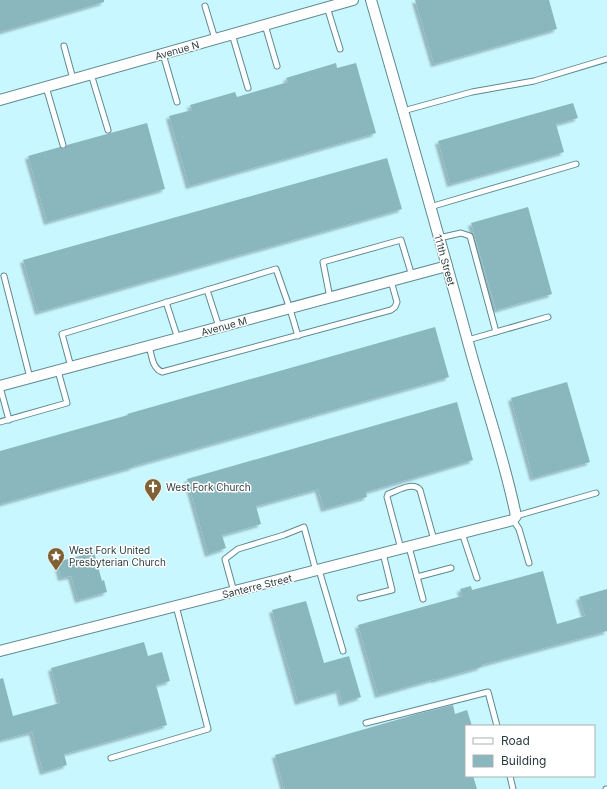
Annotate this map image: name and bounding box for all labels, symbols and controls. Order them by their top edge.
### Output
street label: Avenue N [153,38,201,62]
street label: 111th Street [432,233,458,288]
street label: Avenue M [200,314,248,338]
church icon: West Fork Church [143,477,163,502]
place label: West Fork Church [166,481,251,493]
place label: West Fork United Presbyterian Church [69,544,166,568]
place icon: West Fork United Presbyterian Church [46,546,66,571]
street label: Santerre Street [221,571,294,600]
legend [465,725,595,777]
text: Road [501,733,530,748]
text: Building [501,753,546,768]

